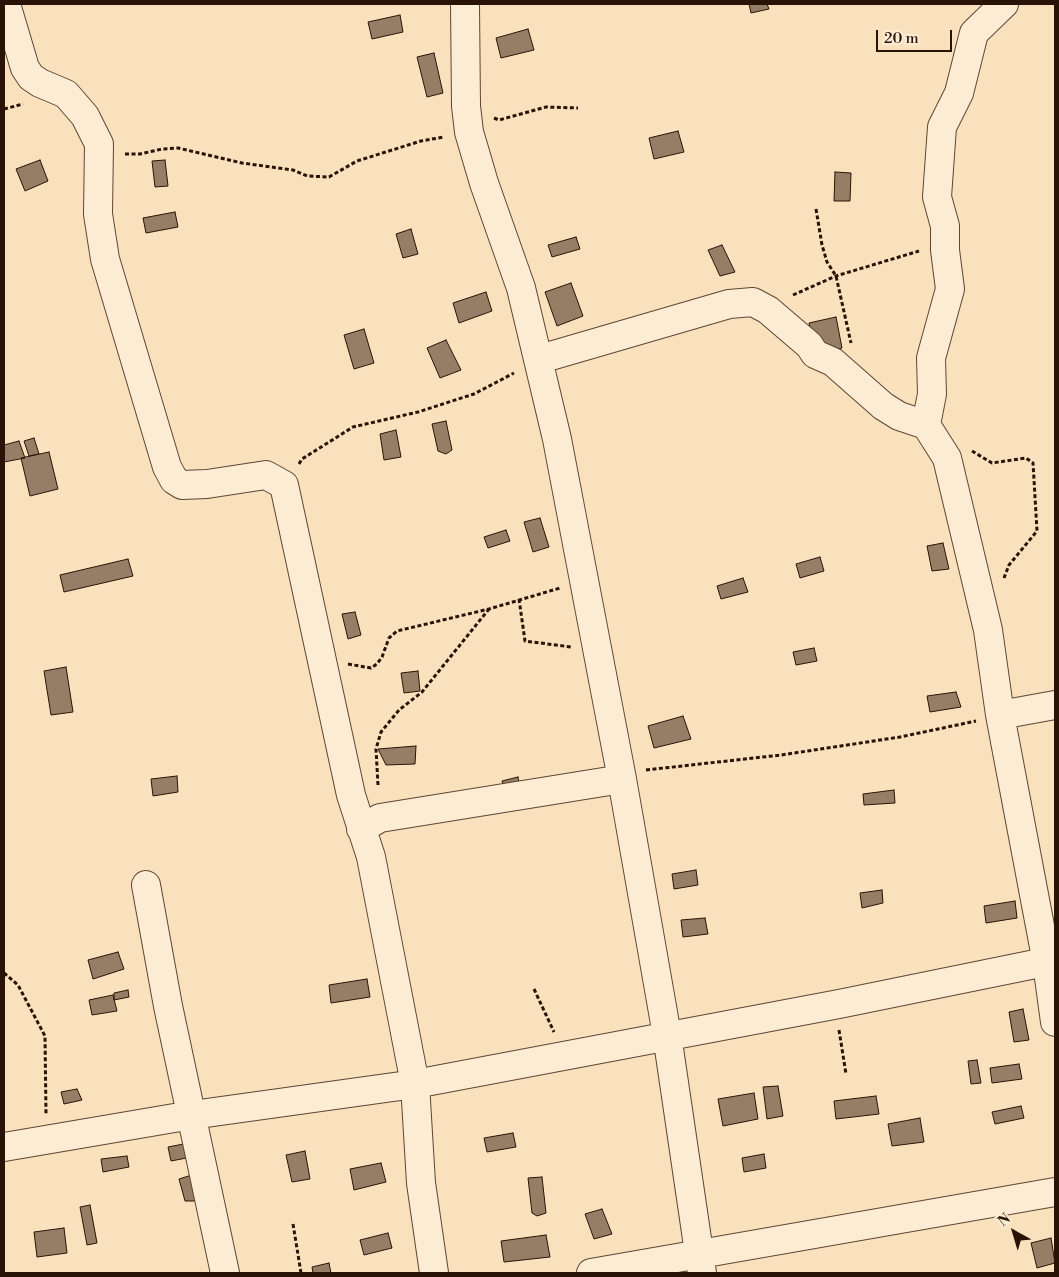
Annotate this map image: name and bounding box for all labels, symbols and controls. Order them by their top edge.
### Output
scale bar [879,20,955,52]
text: 20 m [884,29,919,48]
north arrow [989,1207,1039,1257]
text: N [995,1210,1015,1231]

